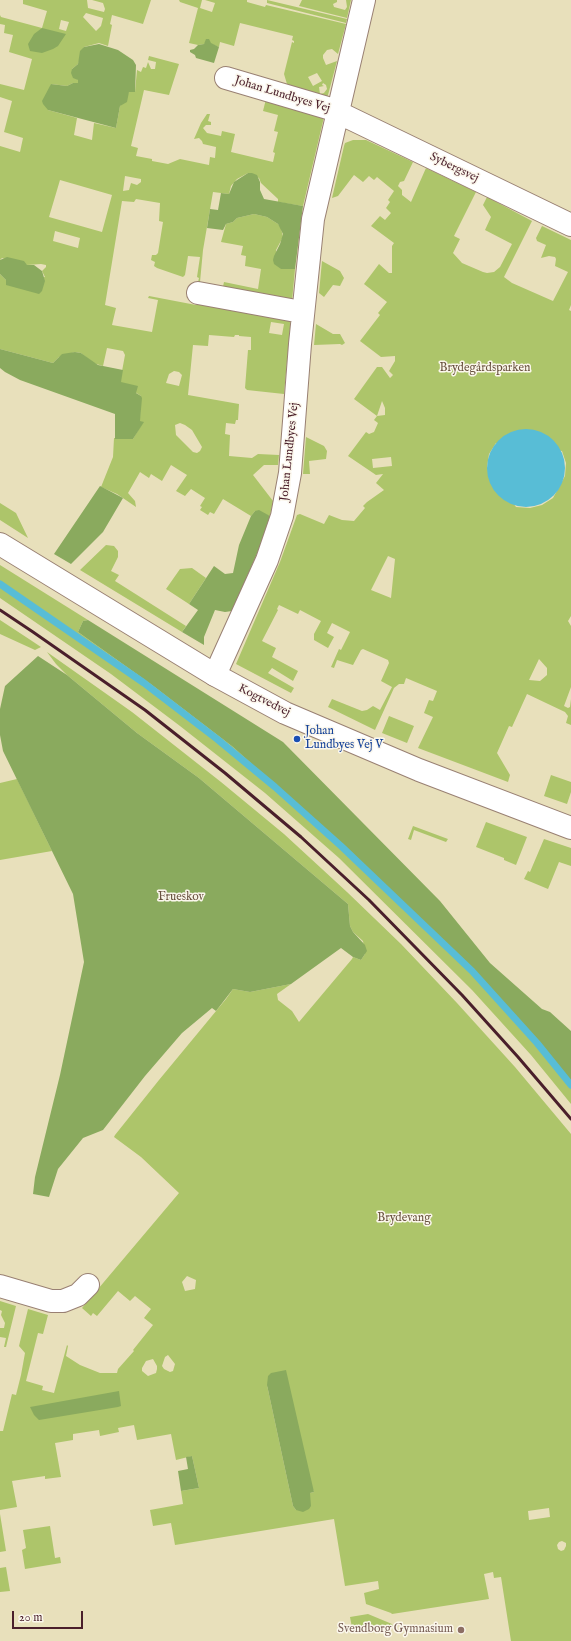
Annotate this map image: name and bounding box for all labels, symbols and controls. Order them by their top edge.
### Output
street label: Johan Lundbyes Vej [233,74,331,116]
street label: Sybergsvej [427,150,481,186]
park label: Brydegårdsparken [440,362,530,376]
street label: Johan Lundbyes Vej [278,402,302,502]
street label: Kogtvedvej [236,682,292,720]
place label: Johan Lundbyes Vej V [305,725,383,753]
marker: Johan Lundbyes Vej V [292,734,302,744]
park label: Frueskov [158,891,204,905]
park label: Brydevang [377,1212,431,1226]
scale bar [14,1603,85,1629]
text: 20 m [19,1610,42,1625]
place label: Svendborg Gymnasium [338,1623,453,1637]
marker: Svendborg Gymnasium [456,1625,466,1635]

